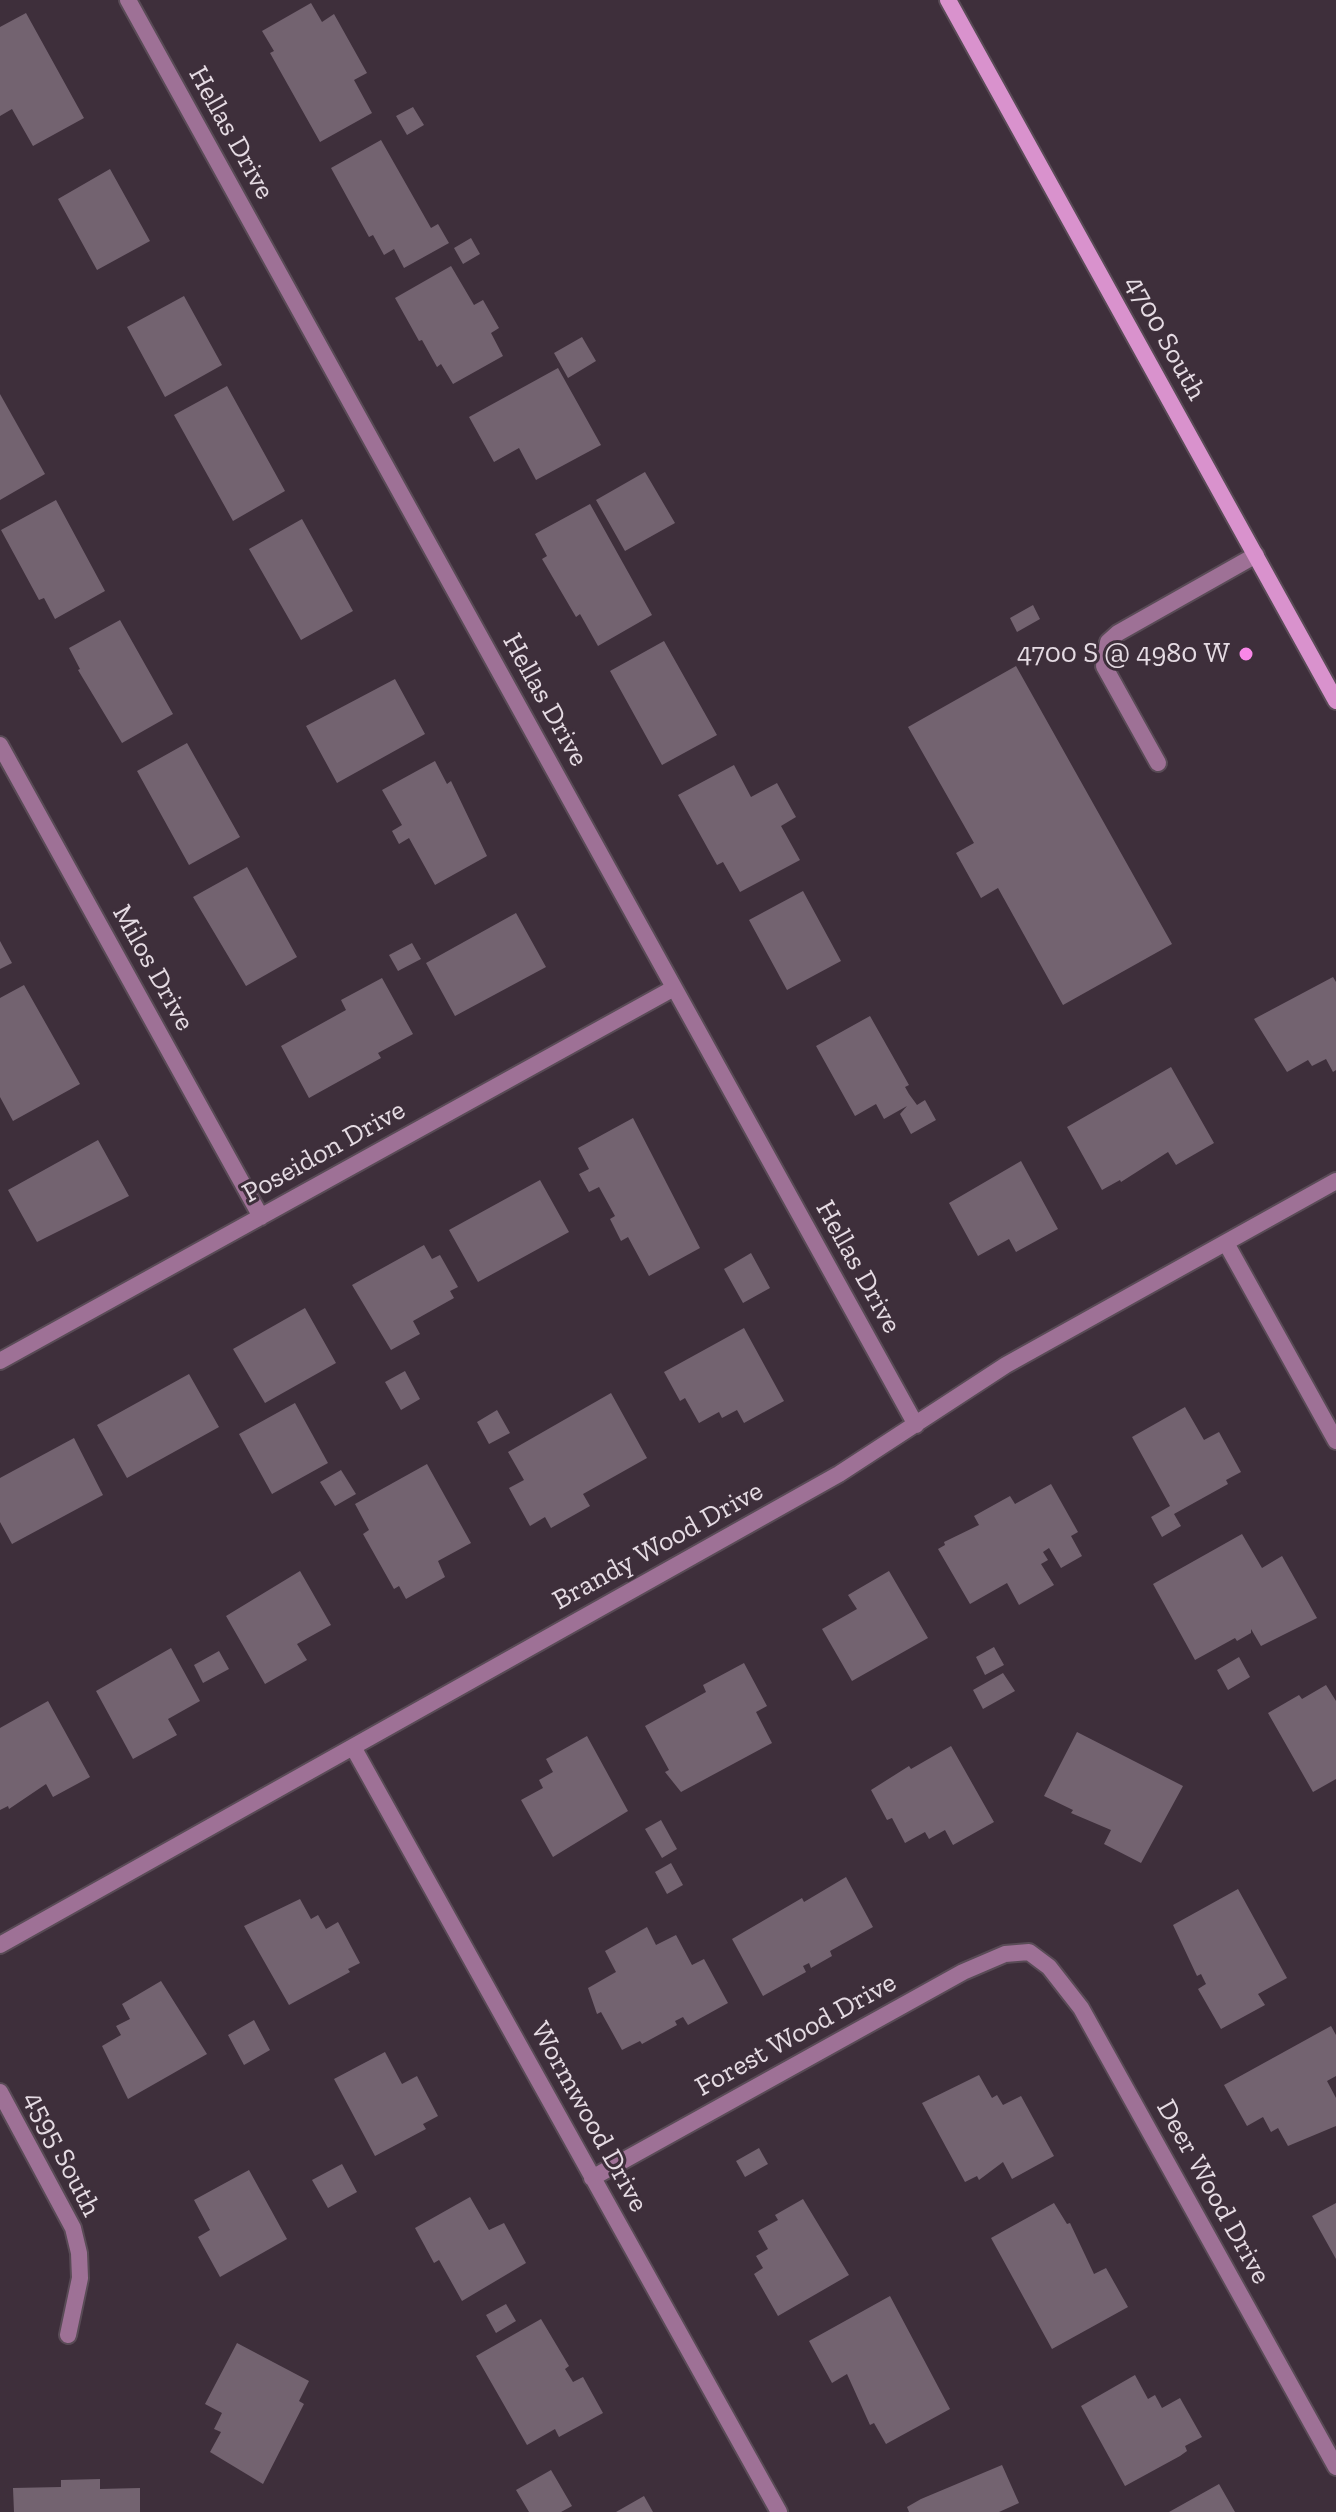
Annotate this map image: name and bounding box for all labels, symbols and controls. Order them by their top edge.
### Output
street label: Hellas Drive [181,61,281,205]
street label: 4700 South [1117,270,1213,406]
street label: Hellas Drive [495,628,595,772]
place label: 4700 S @ 4980 W [1017,637,1230,671]
marker: 4700 S @ 4980 W [1237,645,1255,663]
street label: Milos Drive [105,899,201,1037]
street label: Poseidon Drive [237,1093,411,1211]
street label: Hellas Drive [808,1195,908,1339]
street label: Brandy Wood Drive [547,1474,769,1618]
street label: Forest Wood Drive [690,1966,902,2104]
street label: Wormwood Drive [523,2016,655,2218]
street label: 4595 South [16,2086,108,2222]
street label: Deer Wood Drive [1149,2094,1277,2290]

